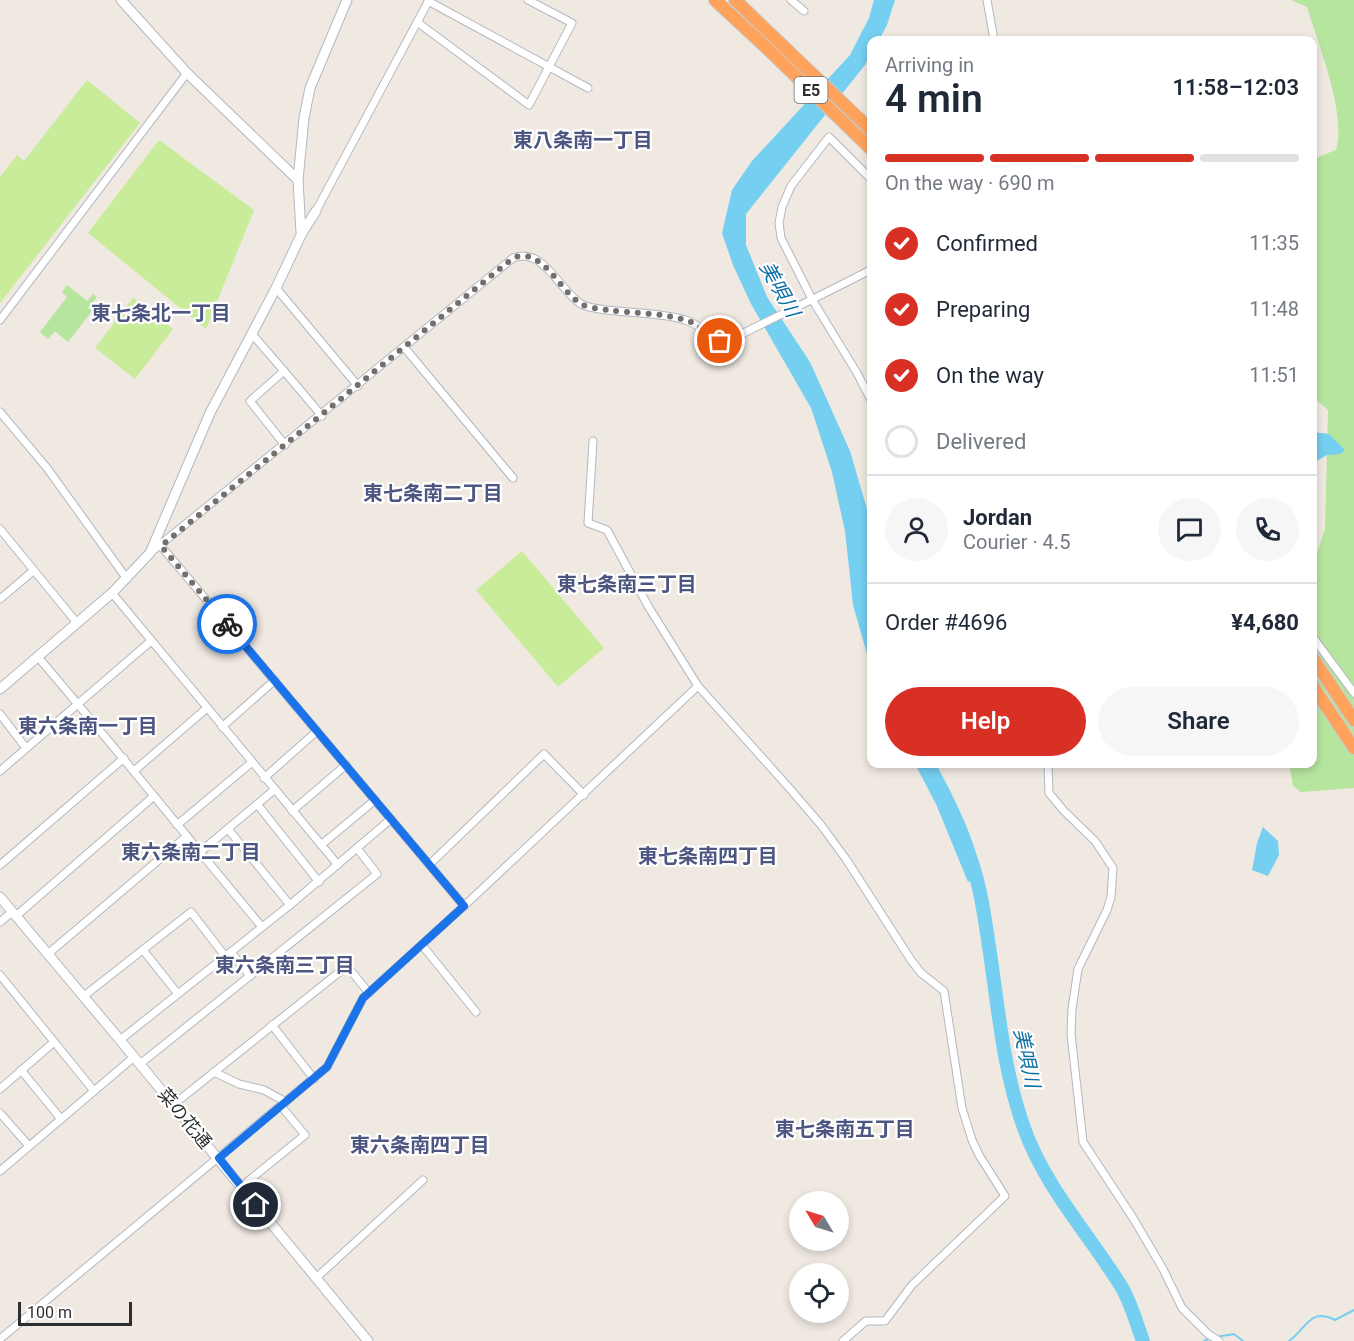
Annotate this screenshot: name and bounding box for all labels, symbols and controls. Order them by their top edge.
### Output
text: Arriving in [885,53,974,77]
text: 11:58–12:03 [1172,75,1299,100]
text: 4 min [885,76,983,122]
road number: E5 [794,77,828,103]
district label: 東八条南一丁目 [513,128,653,152]
text: On the way · 690 m [885,171,1054,195]
icon: check [885,227,918,260]
text: Confirmed [936,231,1038,256]
text: 11:35 [1249,231,1299,255]
water label: 美唄川 [755,257,806,323]
icon: check [885,293,918,326]
text: Preparing [936,297,1030,322]
text: 11:48 [1249,297,1299,321]
district label: 東七条北一丁目 [91,301,231,325]
pin [694,315,745,366]
icon: bag [703,324,736,357]
icon: check [885,359,918,392]
text: On the way [936,363,1044,388]
text: 11:51 [1249,363,1299,387]
text: Delivered [936,429,1026,454]
district label: 東七条南二丁目 [363,481,503,505]
button: person [885,498,948,561]
button: chat [1158,498,1221,561]
button: phone [1236,498,1299,561]
text: Jordan [963,505,1032,530]
text: Courier · 4.5 [963,530,1070,554]
district label: 東七条南三丁目 [557,572,697,596]
courier [197,594,257,654]
icon: bike [211,608,244,641]
text: Order #4696 [885,610,1007,635]
text: ¥4,680 [1231,610,1299,635]
button: Help [885,687,1086,756]
button: Share [1098,687,1299,756]
district label: 東六条南一丁目 [18,714,158,738]
district label: 東六条南二丁目 [121,840,261,864]
district label: 東七条南四丁目 [638,844,778,868]
district label: 東六条南三丁目 [215,953,355,977]
water label: 美唄川 [1009,1026,1045,1092]
street label: 菜の花通 [154,1084,216,1152]
district label: 東七条南五丁目 [775,1117,915,1141]
district label: 東六条南四丁目 [350,1133,490,1157]
pin [230,1179,281,1230]
icon: home [239,1188,272,1221]
north arrow [789,1191,849,1251]
map controls [789,1191,849,1323]
button: locate [789,1263,849,1323]
scale bar [18,1299,132,1326]
text: 100 m [27,1303,72,1322]

